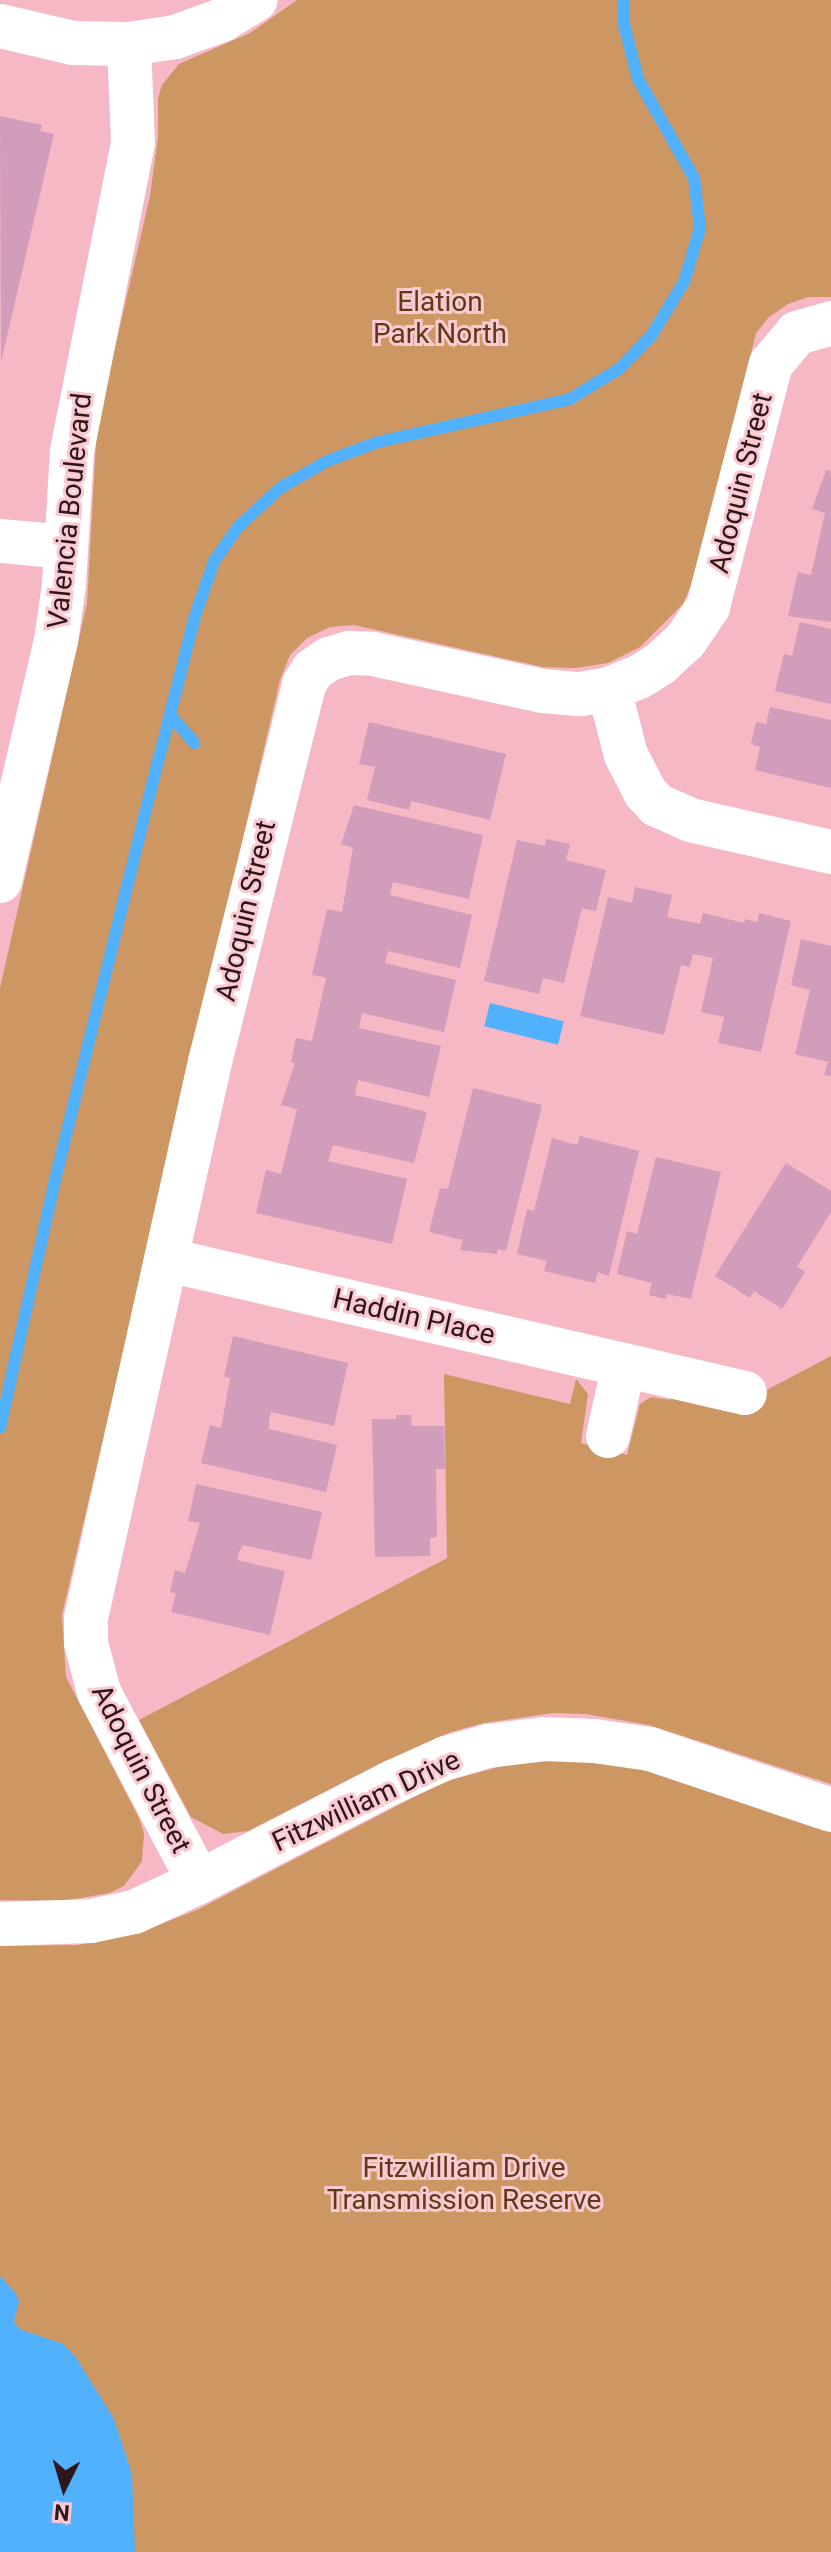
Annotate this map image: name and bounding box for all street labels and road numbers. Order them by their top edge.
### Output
street label: Adoquin Street [702,389,780,577]
street label: Valencia Boulevard [41,391,99,631]
street label: Adoquin Street [209,817,283,1005]
street label: Haddin Place [330,1282,498,1352]
street label: Adoquin Street [84,1679,198,1859]
street label: Fitzwilliam Drive [267,1743,465,1859]

